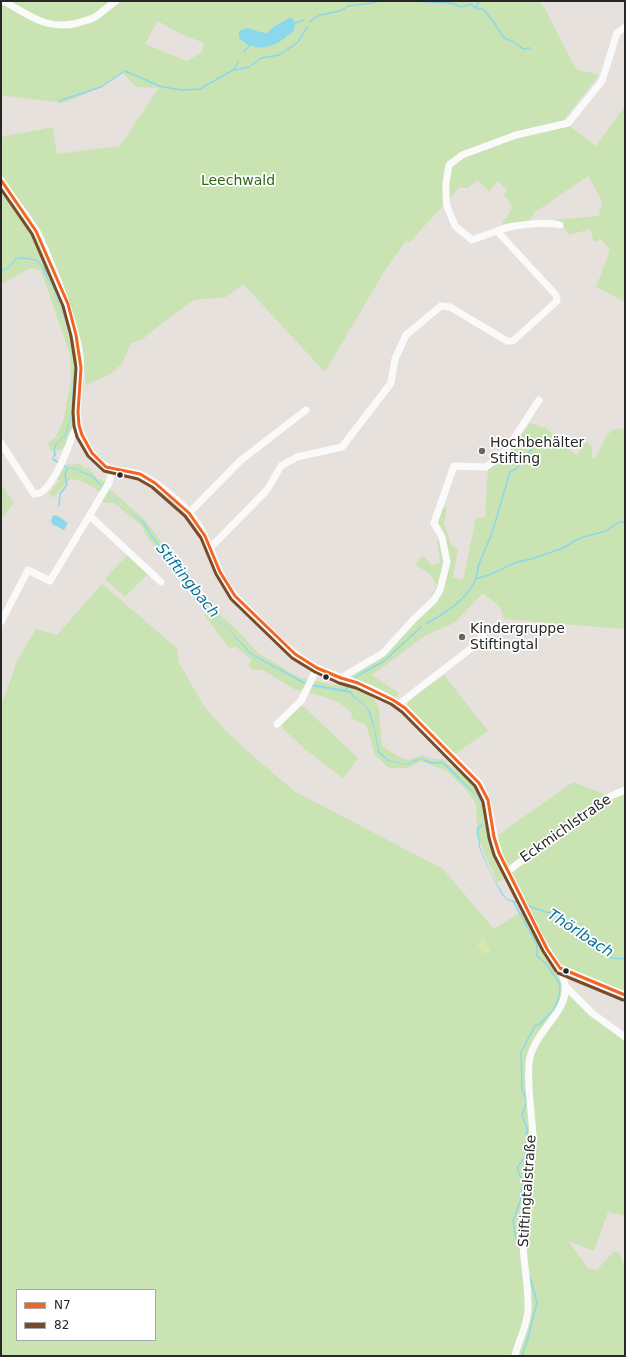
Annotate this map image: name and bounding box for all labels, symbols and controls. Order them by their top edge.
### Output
park label: Leechwald [201,173,275,189]
place label: Hochbehälter Stifting [490,435,584,468]
marker: Hochbehälter Stifting [477,446,487,456]
unlabelled marker [115,470,125,480]
water label: Stiftingbach [152,540,222,622]
place label: Kindergruppe Stiftingtal [470,621,565,654]
marker: Kindergruppe Stiftingtal [457,632,467,642]
unlabelled marker [321,672,331,682]
street label: Eckmichlstraße [517,791,615,867]
water label: Thörlbach [544,906,616,962]
unlabelled marker [561,966,571,976]
street label: Stiftingtalstraße [516,1134,540,1248]
legend [16,1289,156,1341]
text: N7 [54,1298,71,1312]
text: 82 [54,1318,69,1332]

